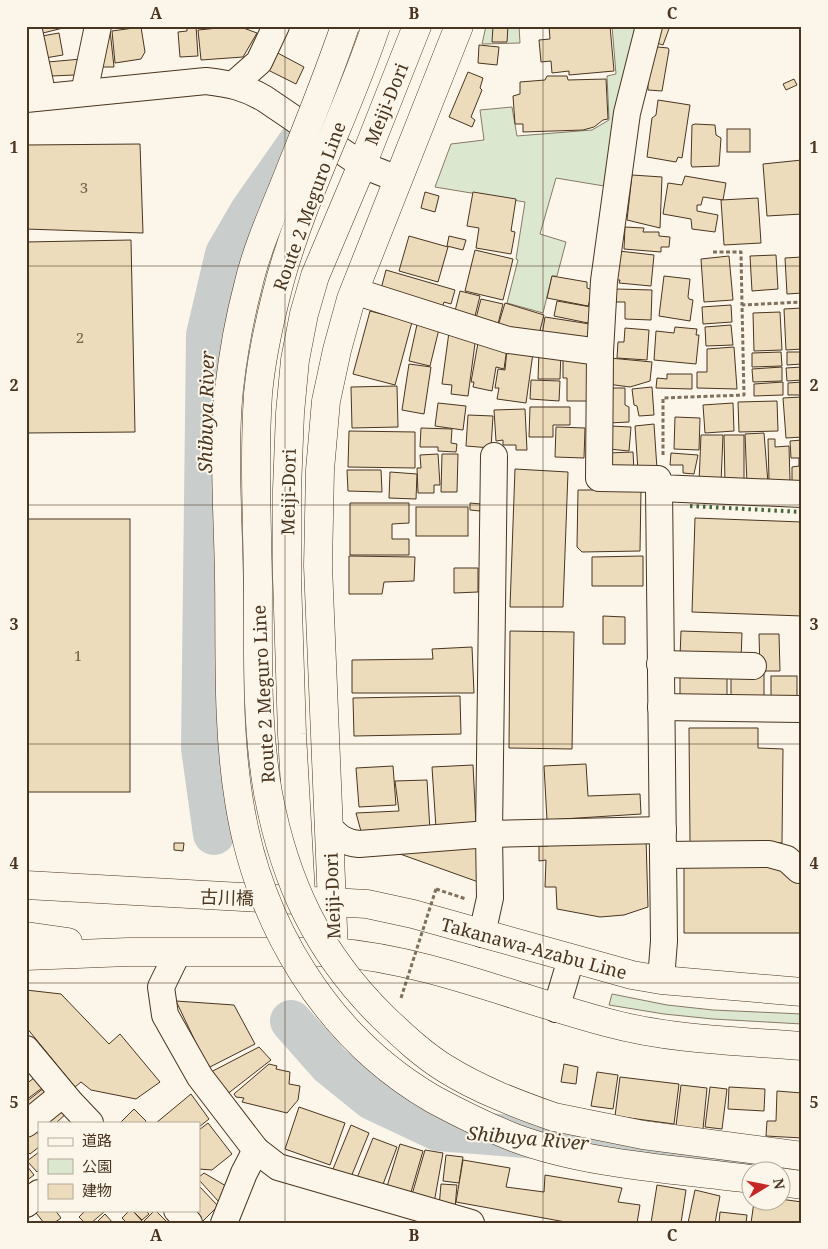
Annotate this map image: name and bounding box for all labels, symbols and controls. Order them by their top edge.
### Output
text: A [150,2,163,24]
text: B [409,2,420,24]
text: C [667,2,678,24]
street label: Meiji-Dori [359,59,413,149]
street label: Route 2 Meguro Line [267,118,351,294]
text: 1 [9,136,19,158]
text: 1 [809,136,819,158]
house number: 3 [80,177,88,197]
house number: 2 [76,327,84,347]
water label: Shibuya River [192,350,220,473]
text: 2 [9,374,19,396]
text: 2 [809,374,819,396]
street label: Meiji-Dori [275,448,301,536]
street label: Route 2 Meguro Line [246,604,280,784]
text: 3 [9,613,19,635]
text: 3 [809,613,819,635]
house number: 1 [74,645,82,665]
text: 4 [9,852,19,874]
street label: Meiji-Dori [318,852,346,940]
text: 4 [809,852,819,874]
street label: 古川橋 [200,884,254,910]
street label: Takanawa-Azabu Line [438,912,630,984]
text: 5 [9,1091,19,1113]
text: 5 [809,1091,819,1113]
water label: Shibuya River [466,1120,590,1156]
legend [38,1122,200,1212]
text: 道路 [82,1130,112,1150]
text: 公園 [82,1156,112,1176]
north arrow [740,1162,790,1212]
text: N [769,1177,790,1191]
text: 建物 [82,1180,112,1200]
text: A [150,1224,163,1246]
text: B [409,1224,420,1246]
text: C [667,1224,678,1246]

